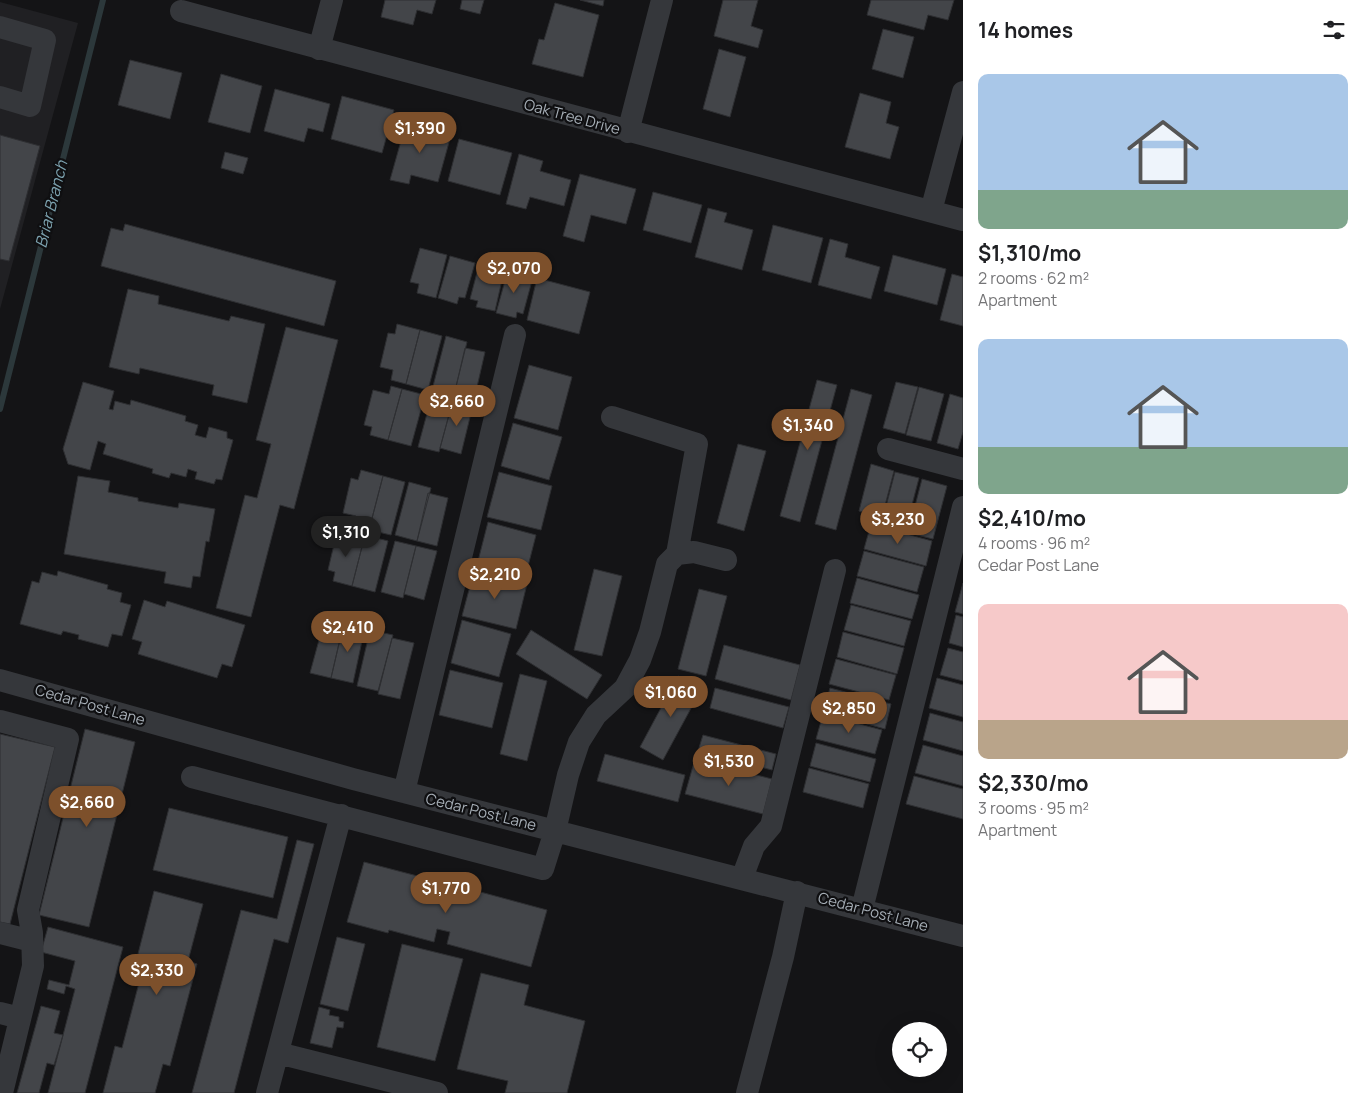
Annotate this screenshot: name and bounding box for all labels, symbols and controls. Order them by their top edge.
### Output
text: 14 homes [978,16,1073,44]
icon: filters [1320,16,1348,44]
street label: Oak Tree Drive [522,94,623,139]
icon: home [1118,107,1208,197]
pin: $1,390 [379,112,461,154]
text: $1,390 [394,117,446,139]
water label: Briar Branch [30,158,73,250]
text: $1,310/mo [978,239,1081,267]
pin: $2,070 [473,252,555,294]
text: $2,070 [487,257,541,279]
text: 2 rooms · 62 m² [978,267,1089,289]
text: Apartment [978,289,1057,311]
icon: home [1118,372,1208,462]
pin: $2,660 [416,384,498,427]
text: $2,660 [430,390,484,412]
pin: $1,340 [767,408,849,451]
text: $1,340 [783,414,833,436]
pin: $3,230 [857,502,939,545]
text: $2,410/mo [978,504,1086,532]
text: $3,230 [871,508,925,530]
pin: $1,310 [305,516,387,558]
text: $1,310 [322,521,370,543]
text: 4 rooms · 96 m² [978,532,1090,554]
text: Cedar Post Lane [978,554,1099,576]
pin: $2,210 [454,558,536,600]
text: $2,210 [469,563,521,585]
pin: $2,410 [307,610,389,653]
text: $2,410 [322,616,374,638]
icon: home [1118,637,1208,727]
pin: $1,060 [630,676,712,718]
street label: Cedar Post Lane [33,679,148,730]
text: $1,060 [645,681,697,703]
pin: $2,850 [808,692,890,734]
text: $2,850 [822,697,876,719]
pin: $1,530 [688,744,770,787]
text: $1,530 [704,750,754,772]
text: $2,330/mo [978,769,1088,797]
pin: $2,660 [46,786,128,828]
street label: Cedar Post Lane [424,788,539,835]
text: $2,660 [60,791,114,813]
text: 3 rooms · 95 m² [978,797,1089,819]
text: Apartment [978,819,1057,841]
pin: $1,770 [405,872,487,914]
text: $1,770 [422,877,470,899]
street label: Cedar Post Lane [816,887,931,936]
pin: $2,330 [116,954,198,996]
text: $2,330 [130,959,184,981]
map controls [892,1022,947,1077]
button: locate [892,1022,947,1077]

